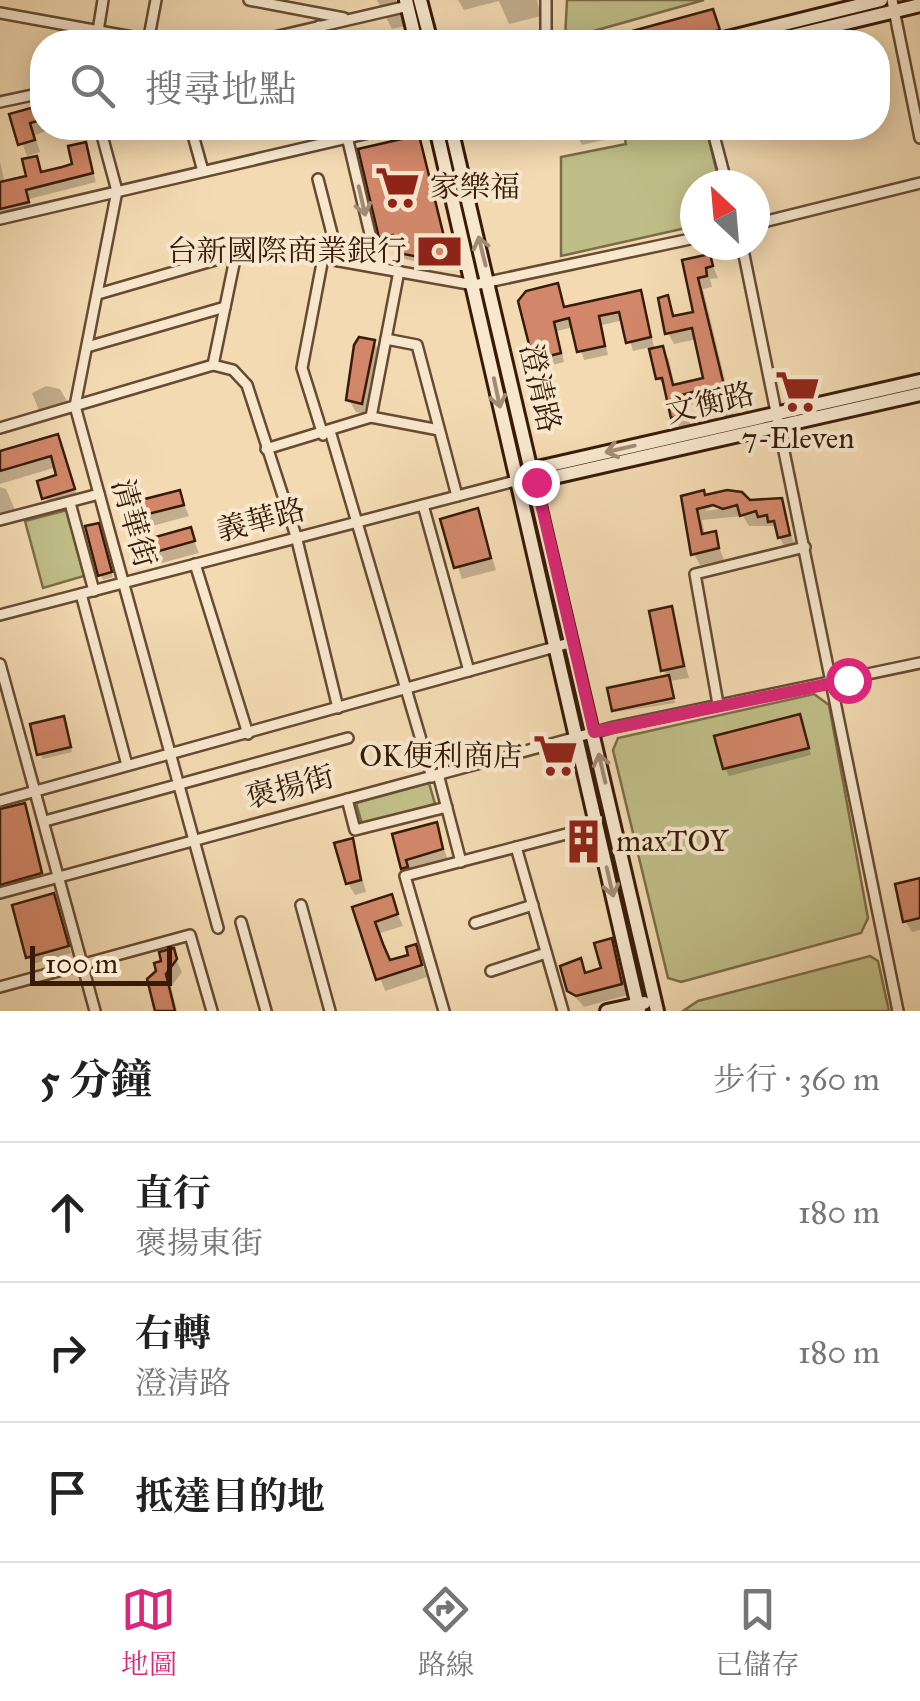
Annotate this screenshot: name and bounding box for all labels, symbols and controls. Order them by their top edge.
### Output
search box [30,30,890,140]
icon: search [65,58,120,113]
text: 搜尋地點 [145,66,297,112]
supermarket icon: 家樂福 [373,163,421,211]
place label: 家樂福 [430,169,520,205]
north arrow [680,170,770,260]
one-way arrow [354,184,373,216]
bank icon: 台新國際商業銀行 [416,227,464,275]
place label: 台新國際商業銀行 [167,233,407,269]
one-way arrow [471,236,490,267]
street label: 澄清路 [512,340,568,436]
supermarket icon: 7-Eleven [774,367,822,415]
street label: 文衡路 [662,375,758,431]
one-way arrow [489,376,507,408]
place label: 7-Eleven [742,420,854,456]
one-way arrow [605,441,637,459]
route end [514,460,560,506]
street label: 清華街 [104,475,164,571]
street label: 義華路 [213,491,309,549]
route start [826,658,872,704]
supermarket icon: OK便利商店 [532,732,580,780]
place label: OK便利商店 [359,738,523,774]
one-way arrow [592,753,610,785]
street label: 褒揚街 [242,758,338,816]
building icon: maxTOY [559,817,607,865]
place label: maxTOY [616,823,730,859]
one-way arrow [602,865,620,897]
scale bar [30,941,172,986]
text: 100 m [45,946,118,981]
text: 5 分鐘 [40,1054,153,1106]
text: 步行 · 360 m [714,1060,880,1099]
text: 直行 [135,1170,211,1216]
icon: ahead [40,1185,95,1240]
text: 180 m [798,1193,880,1232]
text: 褒揚東街 [135,1224,263,1263]
text: 右轉 [135,1310,211,1356]
icon: right [40,1325,95,1380]
text: 180 m [798,1333,880,1372]
text: 澄清路 [135,1364,231,1403]
icon: arrive [40,1465,95,1520]
text: 抵達目的地 [135,1473,325,1519]
tab: 地圖 [121,1582,177,1682]
tab: 路線 [418,1582,474,1682]
tab: 已儲存 [715,1582,799,1682]

